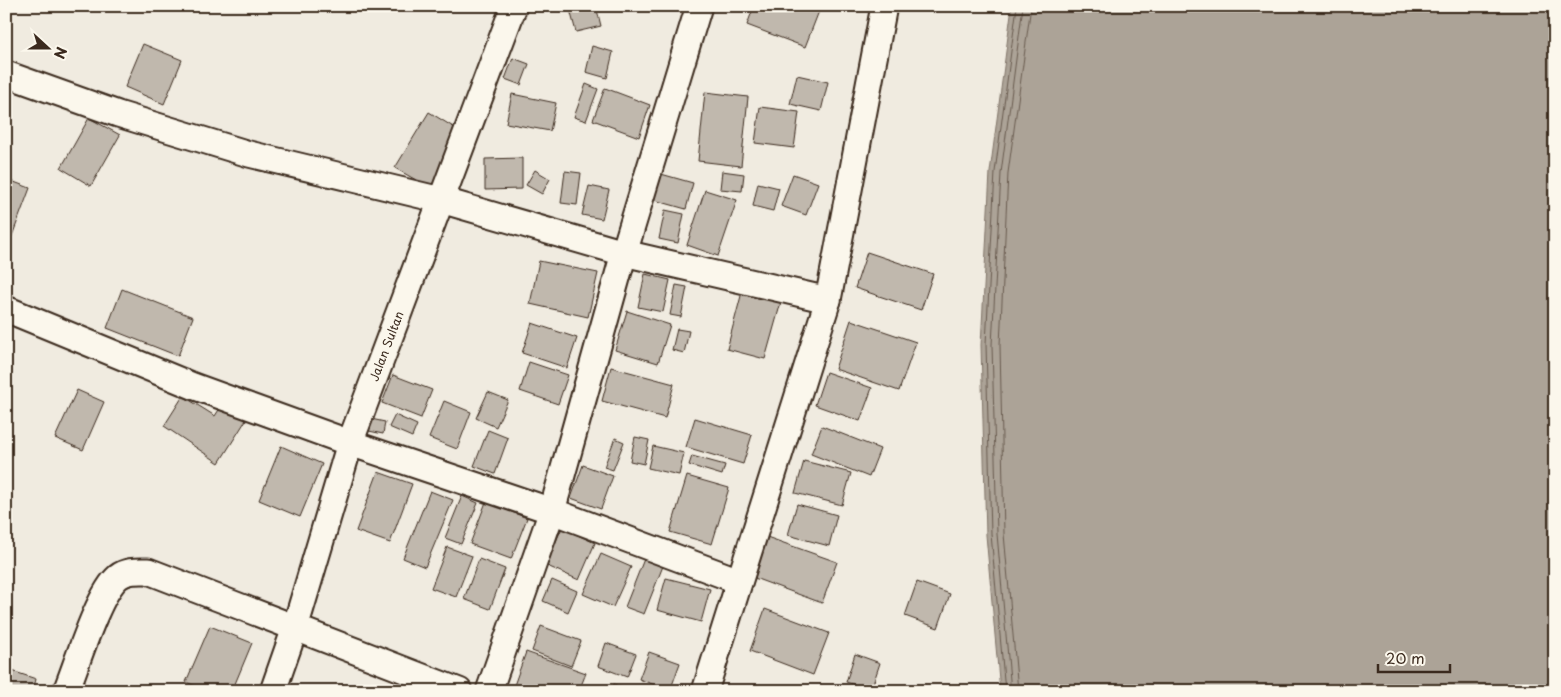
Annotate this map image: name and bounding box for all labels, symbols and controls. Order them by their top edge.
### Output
north arrow [22,22,72,72]
text: N [49,44,72,62]
street label: Jalan Sultan [364,308,408,384]
scale bar [1378,642,1451,674]
text: 20 m [1386,646,1425,669]

